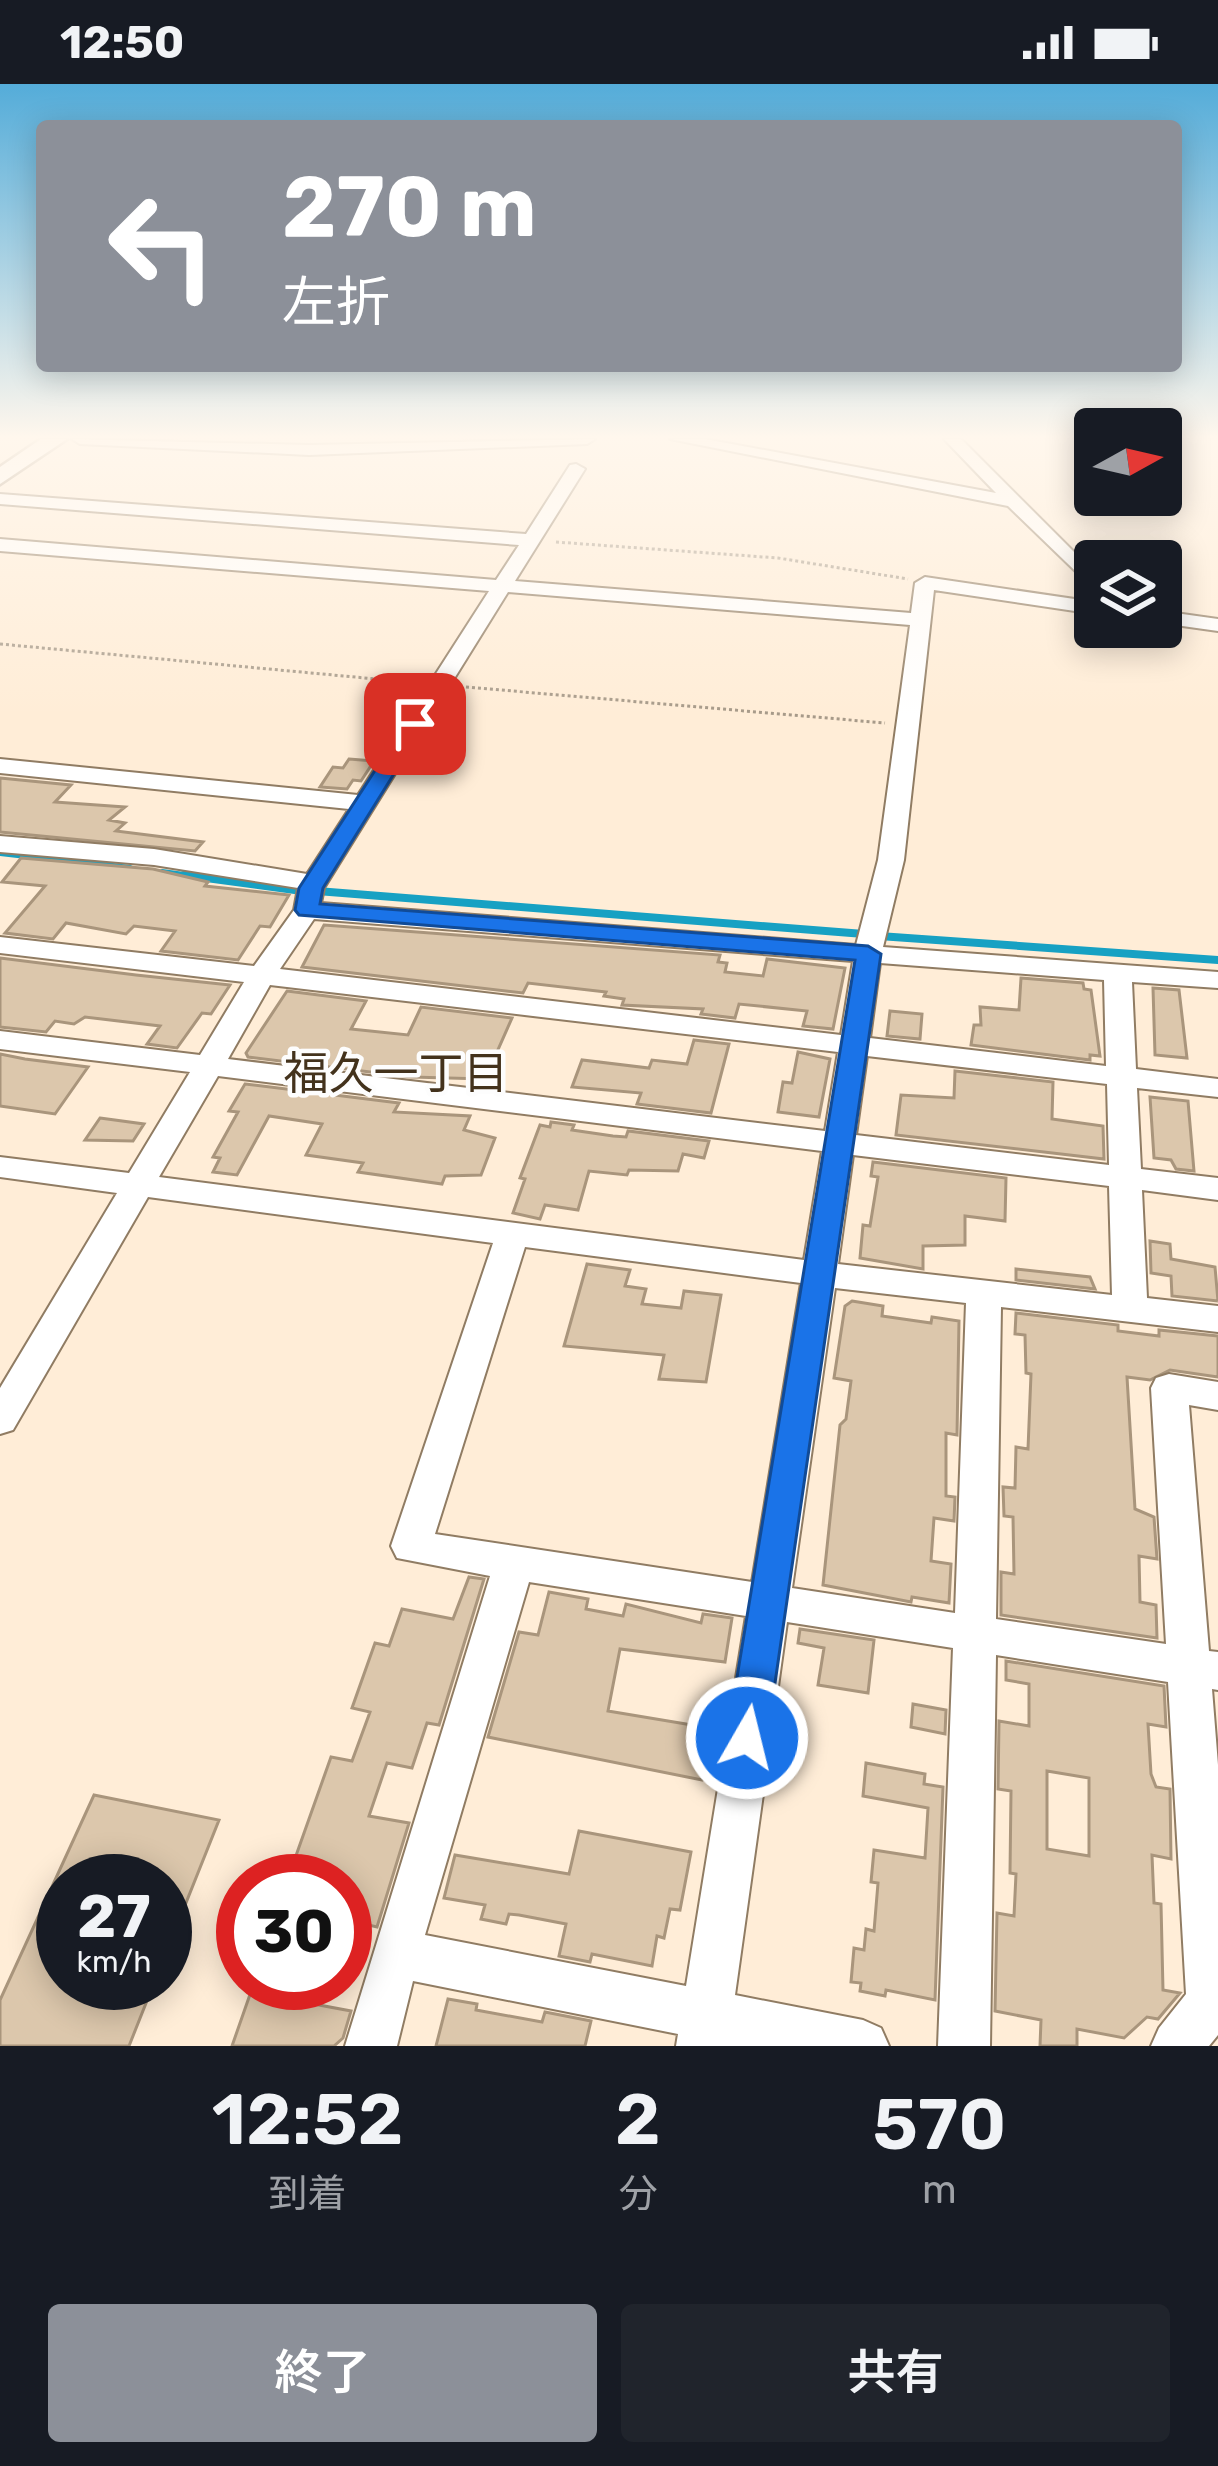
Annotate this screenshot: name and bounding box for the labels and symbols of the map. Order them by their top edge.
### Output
north arrow [1074,408,1182,516]
pin [364,673,466,775]
district label: 福久一丁目 [283,1047,509,1100]
position arrow [684,1675,810,1801]
speed limit sign: 30 [216,1854,372,2010]

